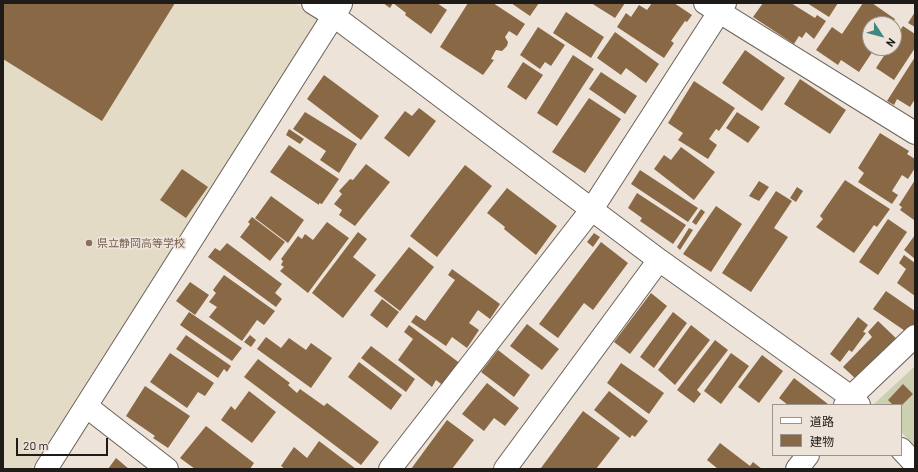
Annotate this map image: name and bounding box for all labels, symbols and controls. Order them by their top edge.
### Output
north arrow [862,16,902,56]
text: N [884,36,899,50]
place label: 県立静岡高等学校 [97,236,185,250]
marker: 県立静岡高等学校 [84,238,94,248]
legend [772,404,902,456]
text: 道路 [810,414,834,428]
scale bar [18,430,110,456]
text: 建物 [810,434,834,448]
text: 20 m [23,438,49,452]

